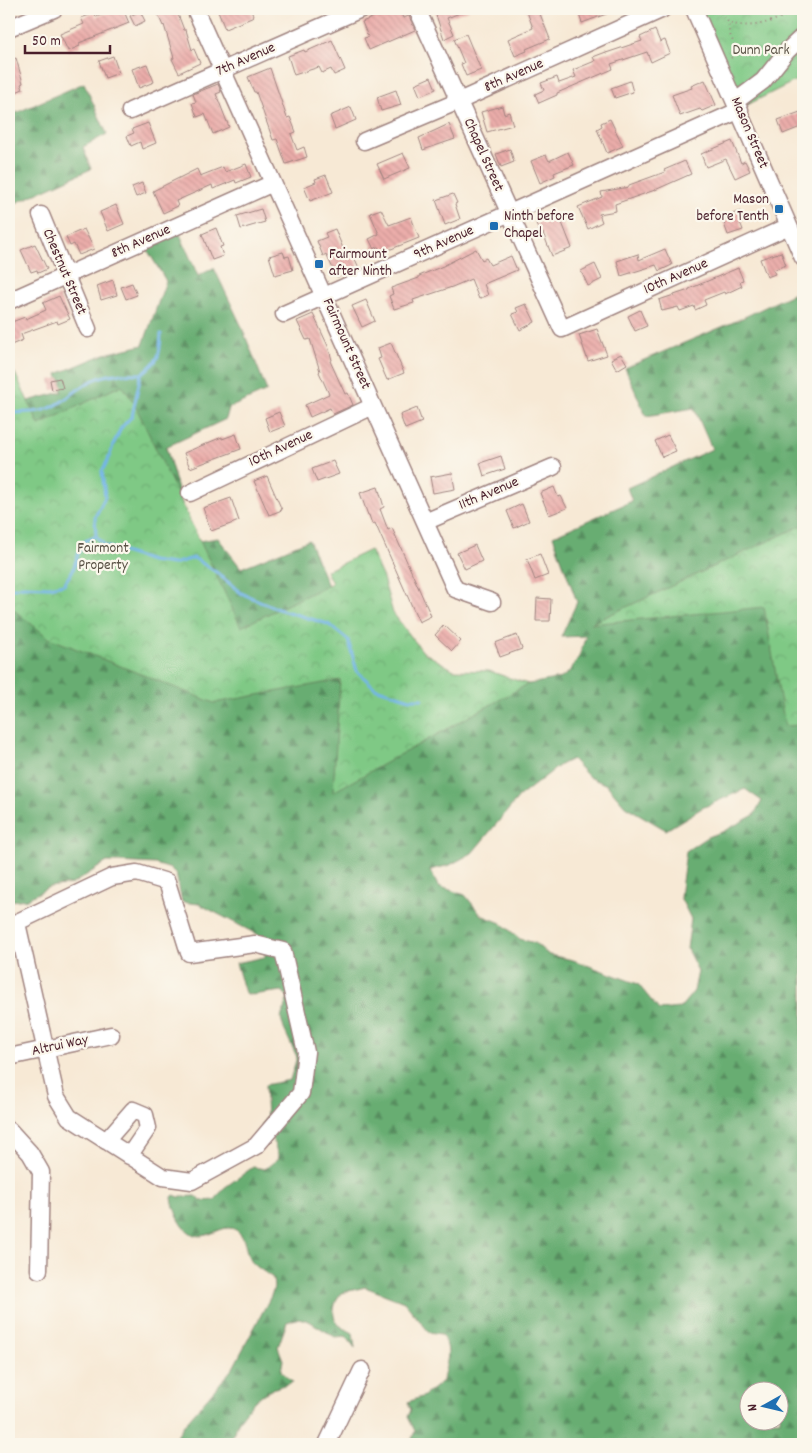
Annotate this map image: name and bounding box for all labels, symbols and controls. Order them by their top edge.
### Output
scale bar [25,22,110,54]
text: 50 m [32,31,61,53]
street label: 7th Avenue [213,37,279,83]
park label: Dunn Park [732,40,790,62]
street label: 8th Avenue [481,53,548,99]
street label: Mason Street [724,94,774,173]
street label: Chapel Street [457,115,509,196]
place label: Mason before Tenth [696,189,769,228]
marker: Mason before Tenth [773,203,785,215]
place label: Ninth before Chapel [504,206,575,245]
street label: 8th Avenue [108,219,175,265]
street label: 9th Avenue [410,220,478,266]
marker: Ninth before Chapel [488,220,500,232]
street label: Chestnut Street [36,226,92,319]
place label: Fairmount after Ninth [329,244,392,283]
street label: 10th Avenue [640,253,712,301]
marker: Fairmount after Ninth [313,258,325,270]
street label: Fairmount Street [316,295,376,394]
street label: 10th Avenue [245,424,317,473]
street label: 11th Avenue [455,471,523,517]
park label: Fairmont Property [77,538,129,577]
street label: Altrui Way [30,1029,91,1063]
north arrow [740,1380,790,1430]
text: N [743,1403,763,1412]

